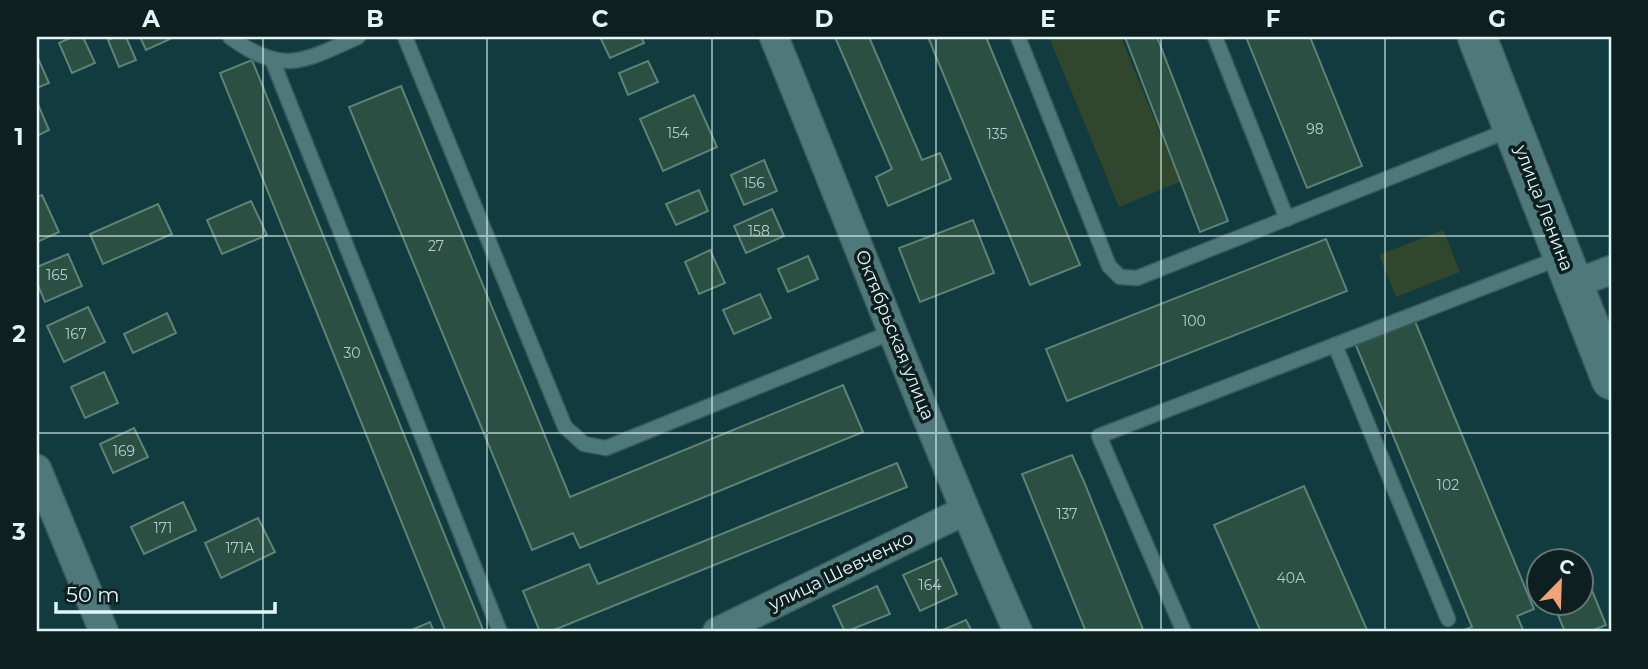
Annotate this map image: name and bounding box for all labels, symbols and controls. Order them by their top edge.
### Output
text: A [141,5,160,33]
text: B [366,5,384,33]
text: C [592,5,609,33]
text: D [815,5,834,33]
text: E [1040,5,1056,33]
text: F [1266,5,1281,33]
text: G [1488,5,1506,33]
house number: 98 [1306,120,1324,138]
text: 1 [14,123,24,151]
house number: 154 [667,124,690,142]
house number: 135 [987,125,1007,143]
street label: улица Ленина [1509,141,1578,274]
house number: 156 [743,174,765,192]
house number: 158 [748,222,770,240]
house number: 27 [428,237,444,255]
street label: Октябрьская улица [851,247,939,423]
house number: 165 [46,266,68,284]
house number: 100 [1182,312,1206,330]
text: 2 [12,320,26,348]
house number: 167 [65,325,87,343]
house number: 30 [343,344,361,362]
house number: 169 [113,442,135,460]
house number: 102 [1437,476,1459,494]
house number: 137 [1056,505,1078,523]
text: 3 [11,518,26,546]
house number: 171 [154,519,172,537]
street label: улица Шевченко [764,526,917,616]
house number: 171А [226,539,255,557]
north arrow [1526,546,1596,616]
text: С [1556,554,1577,580]
house number: 40А [1277,569,1306,587]
scale bar [56,571,275,615]
house number: 164 [919,576,942,594]
text: 50 m [66,582,120,607]

